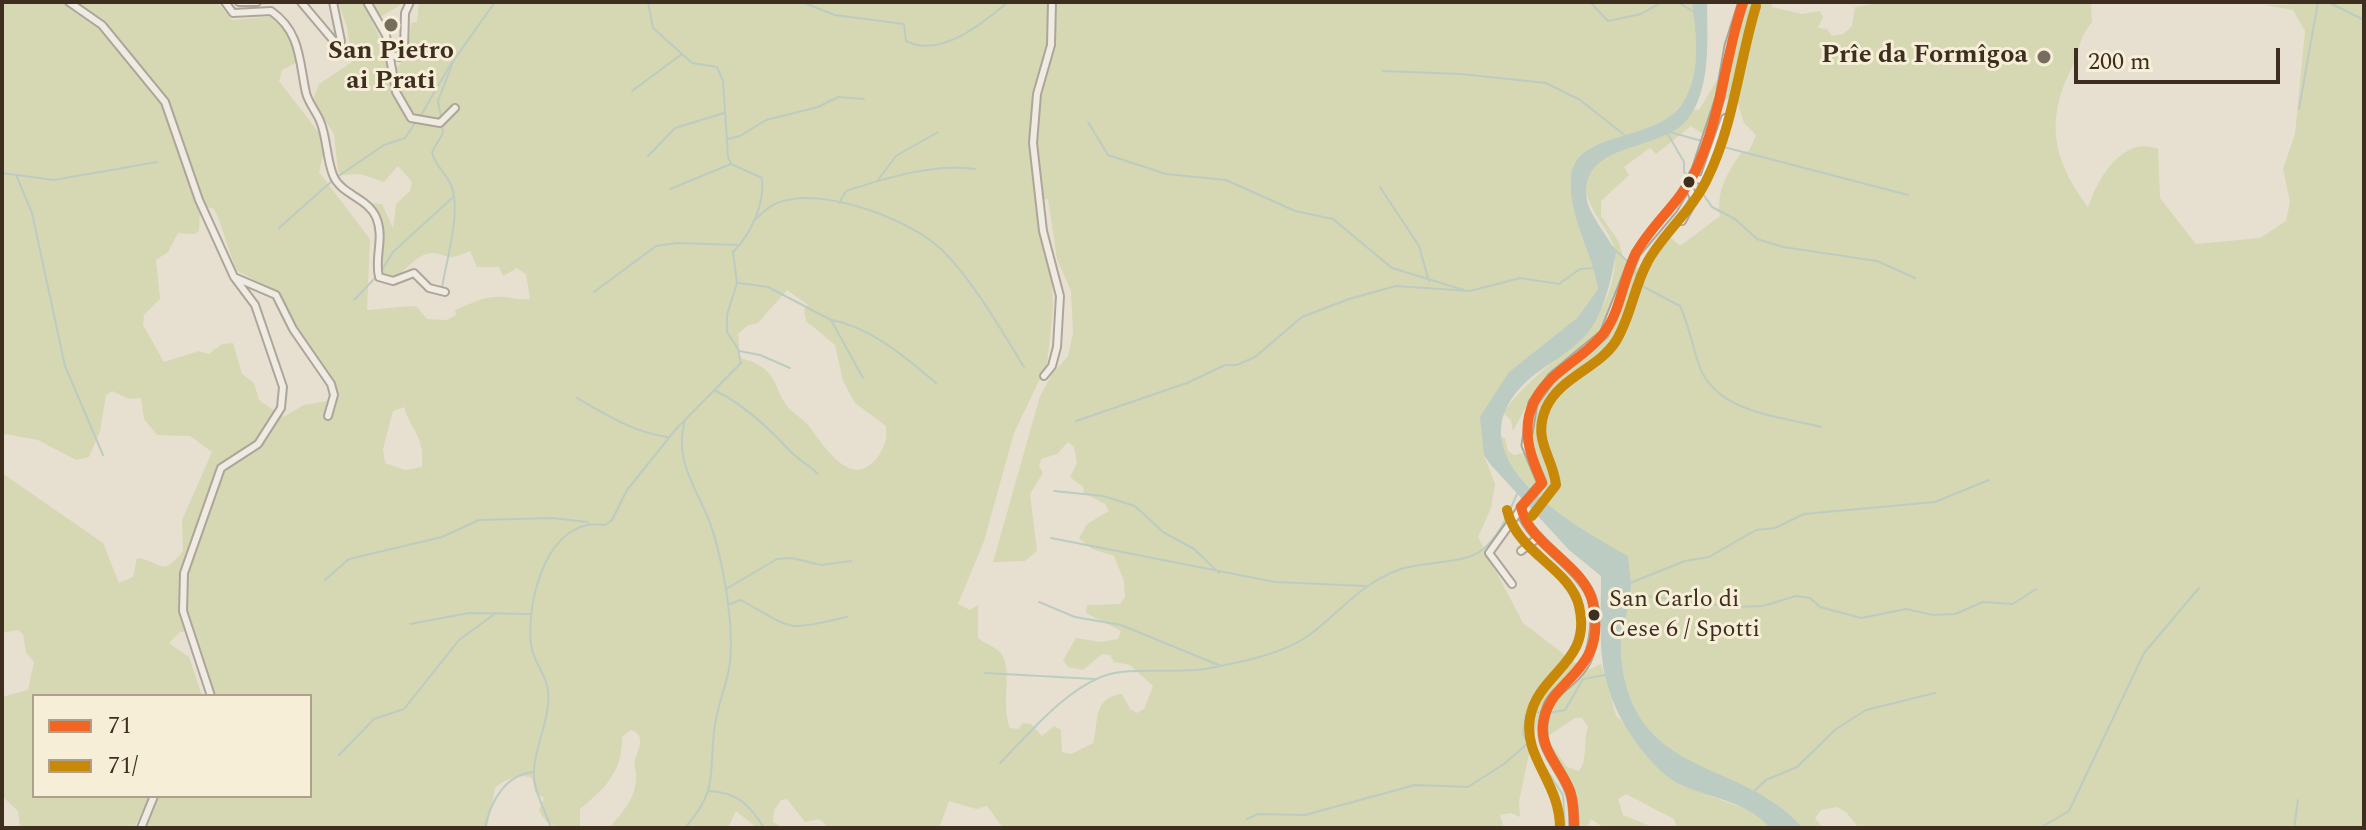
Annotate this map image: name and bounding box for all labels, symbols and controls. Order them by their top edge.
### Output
marker: San Pietro ai Prati [382,16,400,34]
scale bar [2078,32,2284,82]
place label: San Pietro ai Prati [328,37,454,98]
place label: Prîe da Formîgoa [1821,41,2028,73]
text: 200 m [2088,44,2151,80]
marker: Prîe da Formîgoa [2035,48,2053,66]
unlabelled marker [1681,174,1697,190]
place label: San Carlo di Cese 6 / Spotti [1609,587,1760,643]
marker: San Carlo di Cese 6 / Spotti [1586,607,1602,623]
legend [32,694,312,798]
text: 71 [108,708,132,744]
text: 71/ [108,748,138,784]

